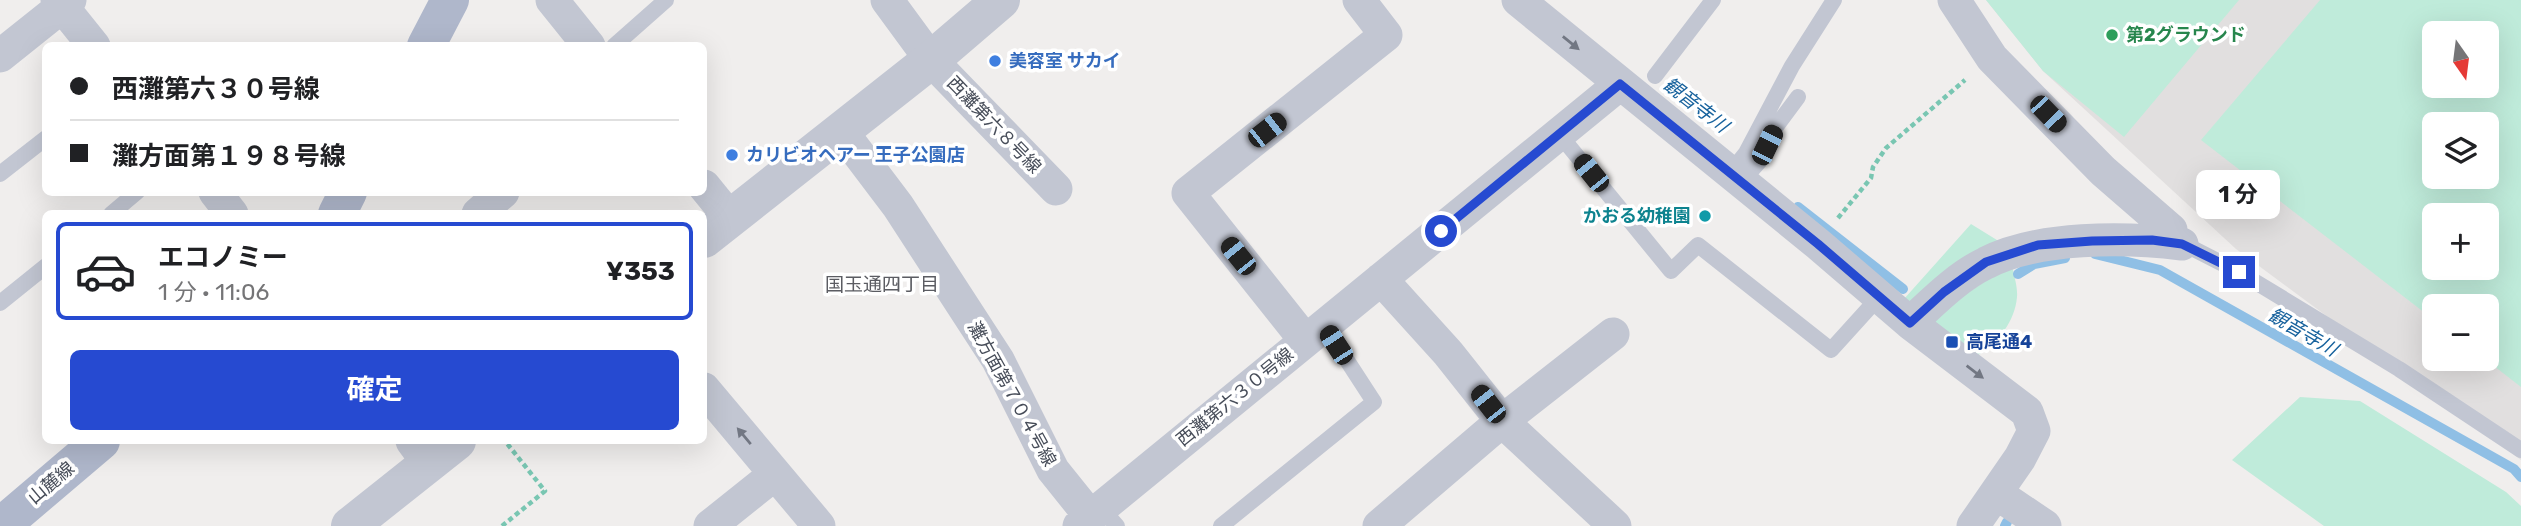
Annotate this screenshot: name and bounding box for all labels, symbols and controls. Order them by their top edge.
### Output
north arrow [2422,21,2499,98]
map controls [2422,21,2499,371]
place label: 第2グラウンド [2126,24,2246,46]
marker: 第2グラウンド [2104,27,2120,43]
one-way arrow [1562,35,1579,50]
place label: 美容室 サカイ [1009,50,1121,72]
marker: 美容室 サカイ [987,53,1003,69]
street label: 西灘第六８号線 [942,72,1046,178]
water label: 観音寺川 [1659,73,1735,139]
text: 西灘第六３０号線 [112,74,320,105]
car [2026,92,2071,136]
car [1244,109,1291,151]
button: layers [2422,112,2499,189]
car [1749,122,1786,168]
text: 灘方面第１９８号線 [112,141,346,172]
place label: カリビオヘアー 王子公園店 [746,144,965,166]
marker: カリビオヘアー 王子公園店 [724,147,740,163]
car [1570,150,1613,196]
callout: 1 分 [2197,170,2281,219]
text: 1 分 [2218,180,2258,208]
button: + [2422,203,2499,280]
place label: かおる幼稚園 [1583,205,1691,227]
marker: かおる幼稚園 [1697,208,1713,224]
route start [1425,215,1457,247]
car [1217,233,1260,279]
icon: car [74,240,137,303]
text: エコノミー [158,242,288,273]
text: ¥353 [606,256,675,287]
route end [2223,256,2255,288]
district label: 国玉通四丁目 [825,273,939,296]
text: 1 分 · 11:06 [158,278,269,306]
button: − [2422,294,2499,371]
water label: 観音寺川 [2264,303,2343,362]
street label: 灘方面第７０４号線 [963,318,1061,470]
car [1316,322,1357,368]
place label: 高尾通4 [1966,331,2032,353]
marker: 高尾通4 [1944,334,1960,350]
street label: 西灘第六３０号線 [1172,343,1298,451]
button: 確定 [70,350,679,430]
one-way arrow [1966,365,1984,379]
car [1467,381,1510,427]
one-way arrow [736,428,751,446]
street label: 山麓線 [23,457,79,509]

